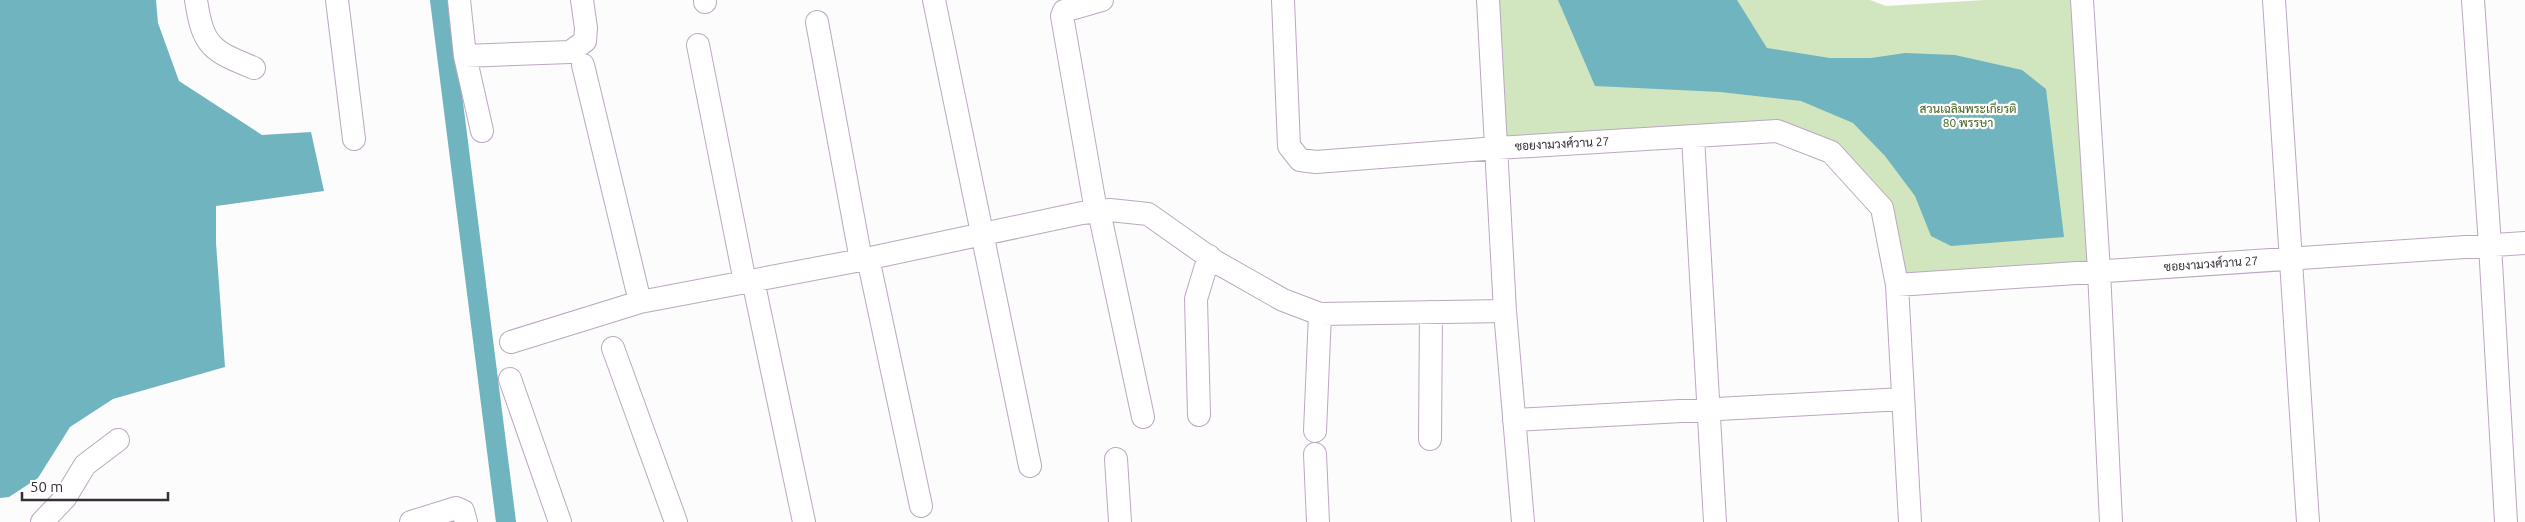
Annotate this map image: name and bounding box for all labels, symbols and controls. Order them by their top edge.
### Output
park label: สวนเฉลิมพระเกียรติ 80 พรรษา [1919,101,2017,129]
street label: ซอยงามวงศ์วาน 27 [1514,134,1610,152]
street label: ซอยงามวงศ์วาน 27 [2163,253,2259,273]
scale bar [22,470,169,502]
text: 50 m [30,478,63,495]

